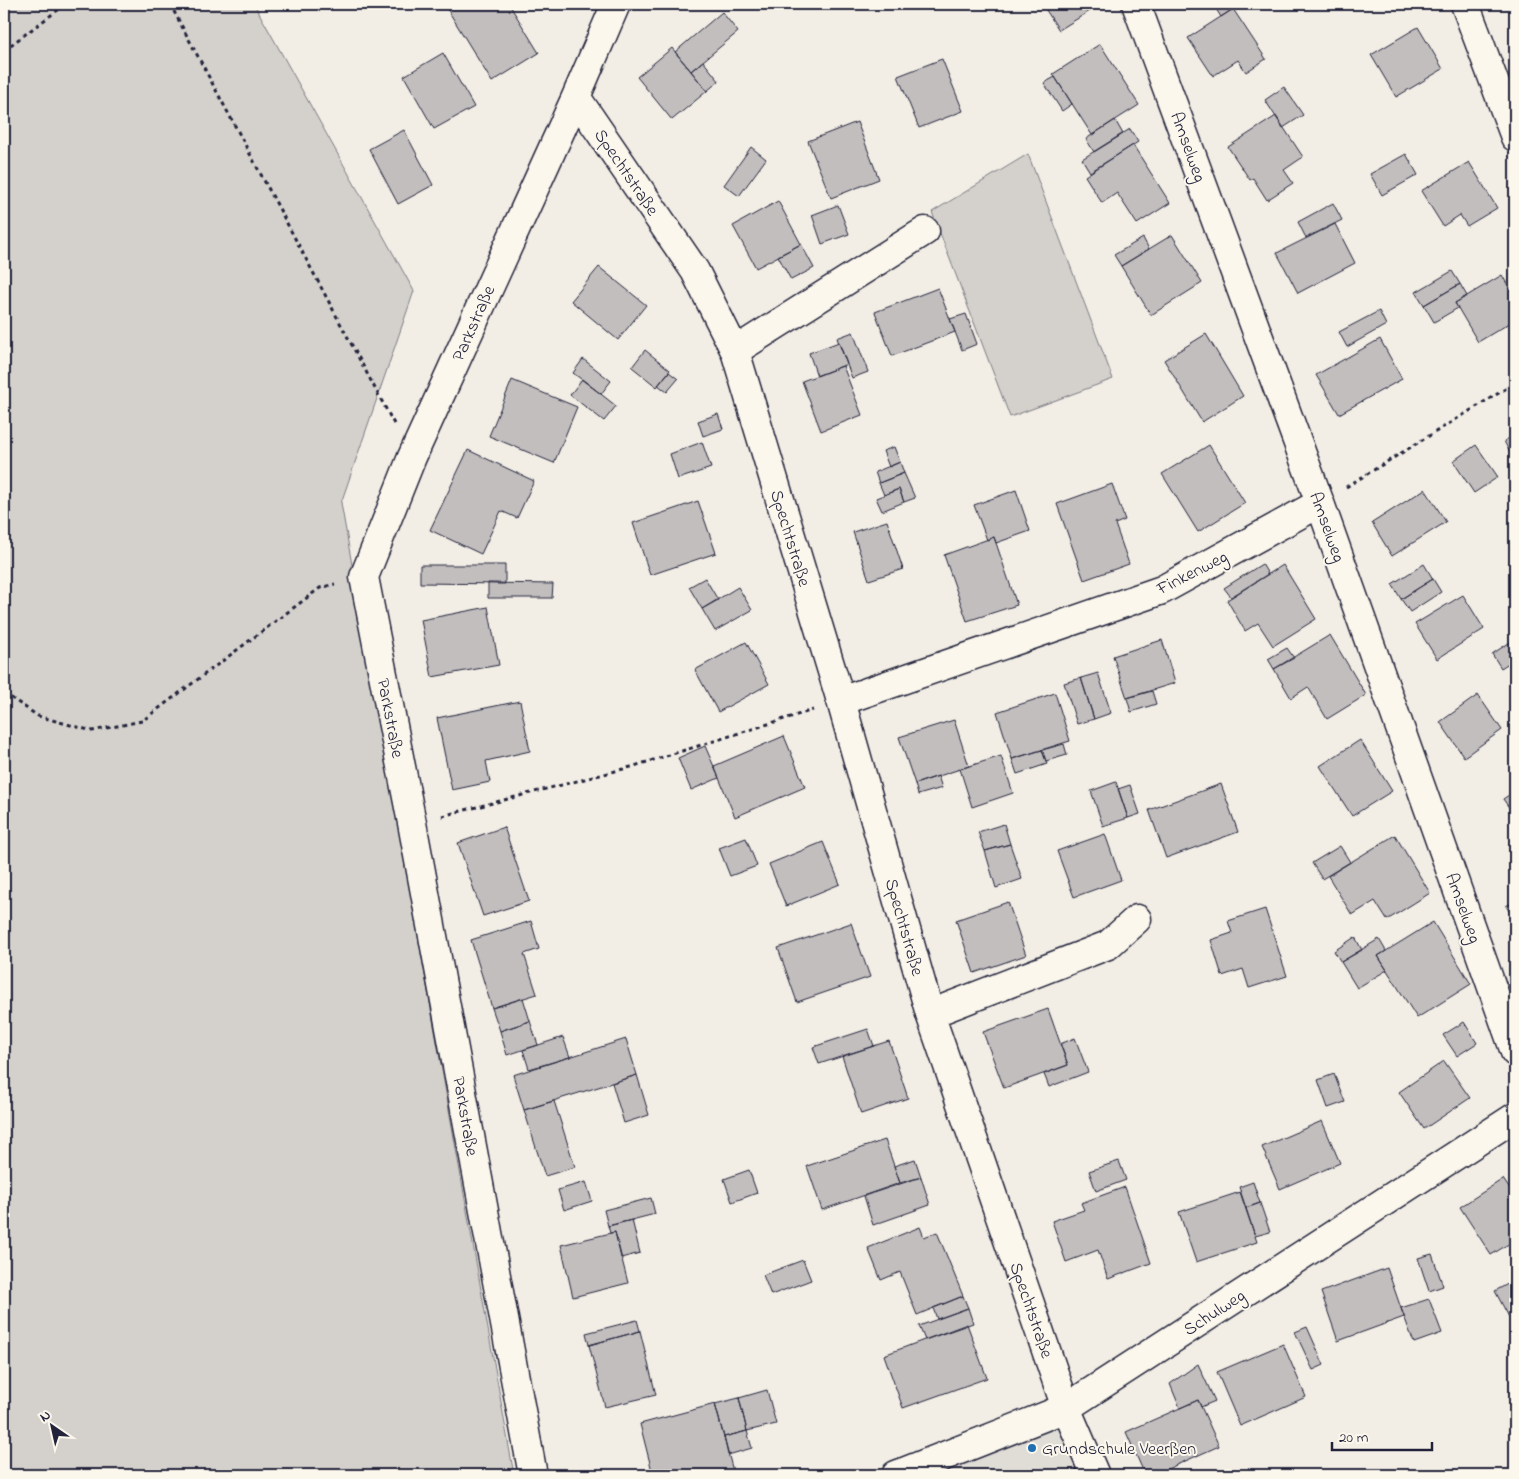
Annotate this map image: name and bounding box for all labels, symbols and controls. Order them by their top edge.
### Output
street label: Amselweg [1161,109,1212,187]
street label: Spechtstraße [587,124,665,223]
street label: Parkstraße [447,281,503,366]
street label: Spechtstraße [762,487,816,591]
street label: Amselweg [1300,489,1351,567]
street label: Finkenweg [1152,545,1233,604]
street label: Parkstraße [369,676,410,761]
street label: Amselweg [1436,870,1487,948]
street label: Spechtstraße [877,876,930,980]
street label: Parkstraße [444,1074,484,1159]
street label: Spechtstraße [1002,1259,1059,1363]
street label: Schulweg [1179,1284,1252,1344]
north arrow [28,1402,78,1452]
text: N [36,1405,55,1428]
scale bar [1332,1419,1432,1451]
text: 20 m [1339,1427,1369,1449]
place label: Grundschule Veerßen [1042,1437,1196,1463]
marker: Grundschule Veerßen [1026,1442,1038,1454]

